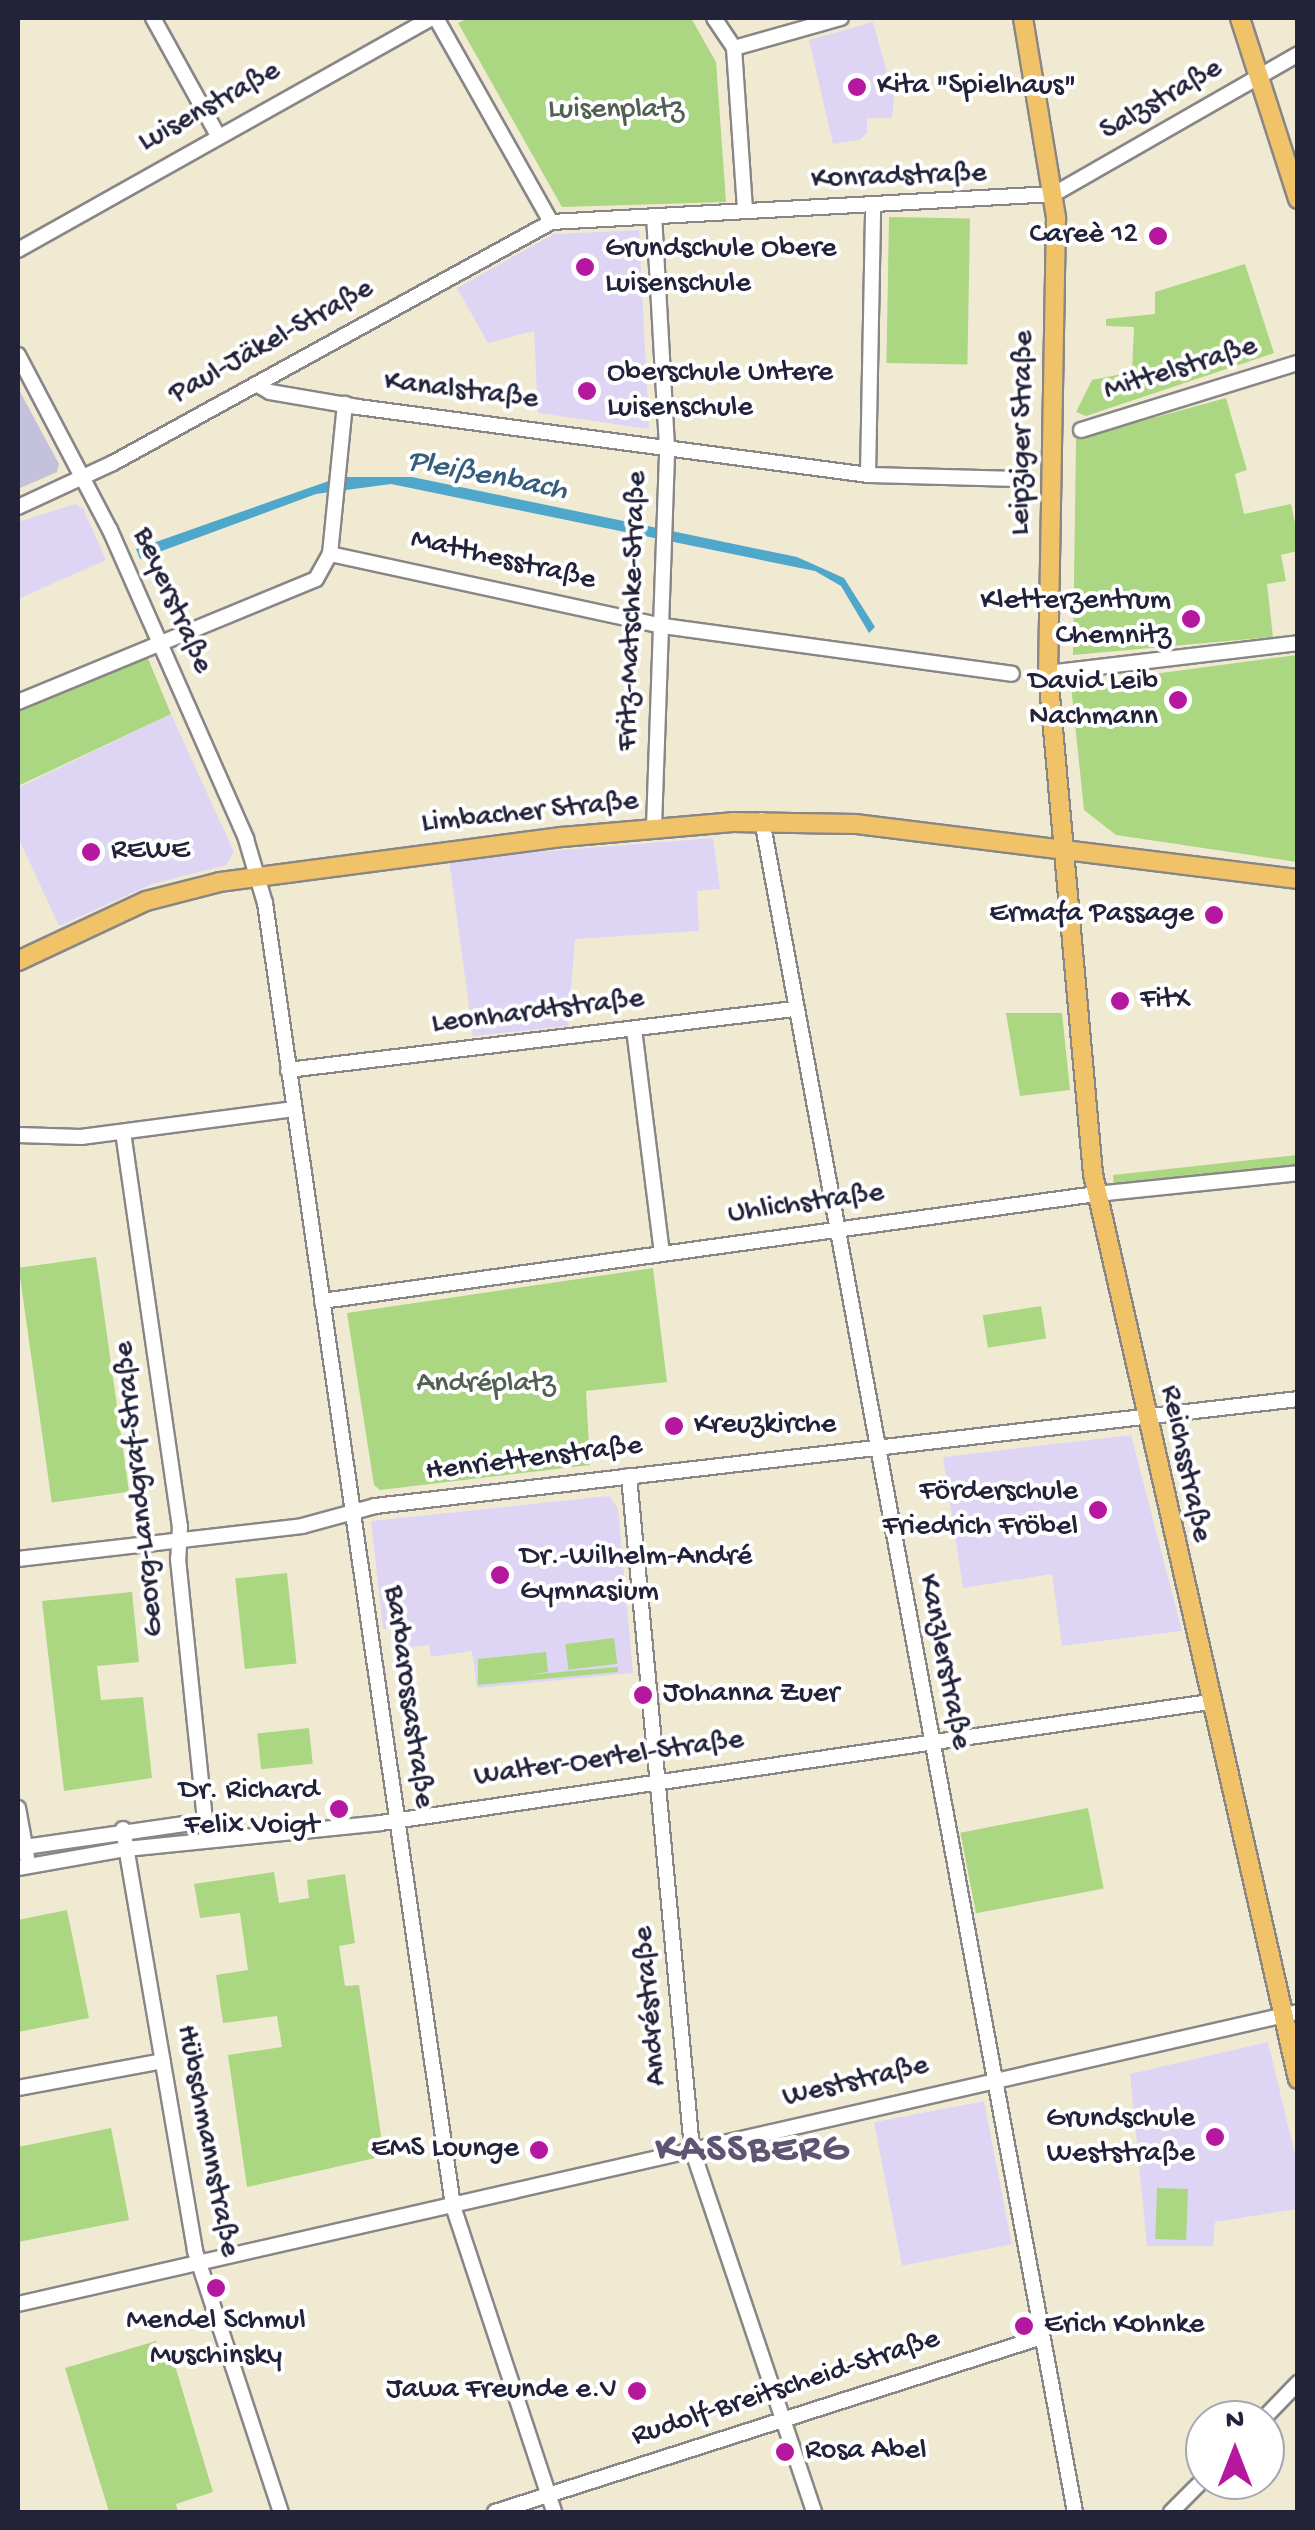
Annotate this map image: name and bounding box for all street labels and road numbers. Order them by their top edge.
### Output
street label: Salzstraße [1095,52,1229,150]
street label: Luisenstraße [133,54,287,162]
street label: Konradstraße [811,157,987,199]
street label: Paul-Jäkel-Straße [164,272,380,414]
street label: Leipziger Straße [1004,330,1044,536]
street label: Mittelstraße [1100,330,1262,410]
street label: Kanalstraße [382,365,540,419]
street label: Fritz-Matschke-Straße [611,471,657,751]
street label: Beyerstraße [123,522,219,680]
street label: Matthesstraße [407,522,599,600]
street label: Limbacher Straße [420,785,640,843]
street label: Leonhardtstraße [430,982,646,1044]
street label: Uhlichstraße [726,1176,886,1234]
street label: Georg-Landgraf-Straße [108,1340,174,1638]
street label: Reichsstraße [1150,1382,1218,1546]
street label: Henriettenstraße [424,1429,644,1491]
street label: Kanzlerstraße [908,1571,978,1753]
street label: Barbarossastraße [374,1583,440,1811]
street label: Walter-Oertel-Straße [472,1723,746,1797]
street label: Andréstraße [627,1925,677,2087]
street label: Hübschmannstraße [166,2022,246,2260]
street label: Weststraße [780,2049,932,2117]
street label: Rudolf-Breitscheid-Straße [627,2322,945,2456]

